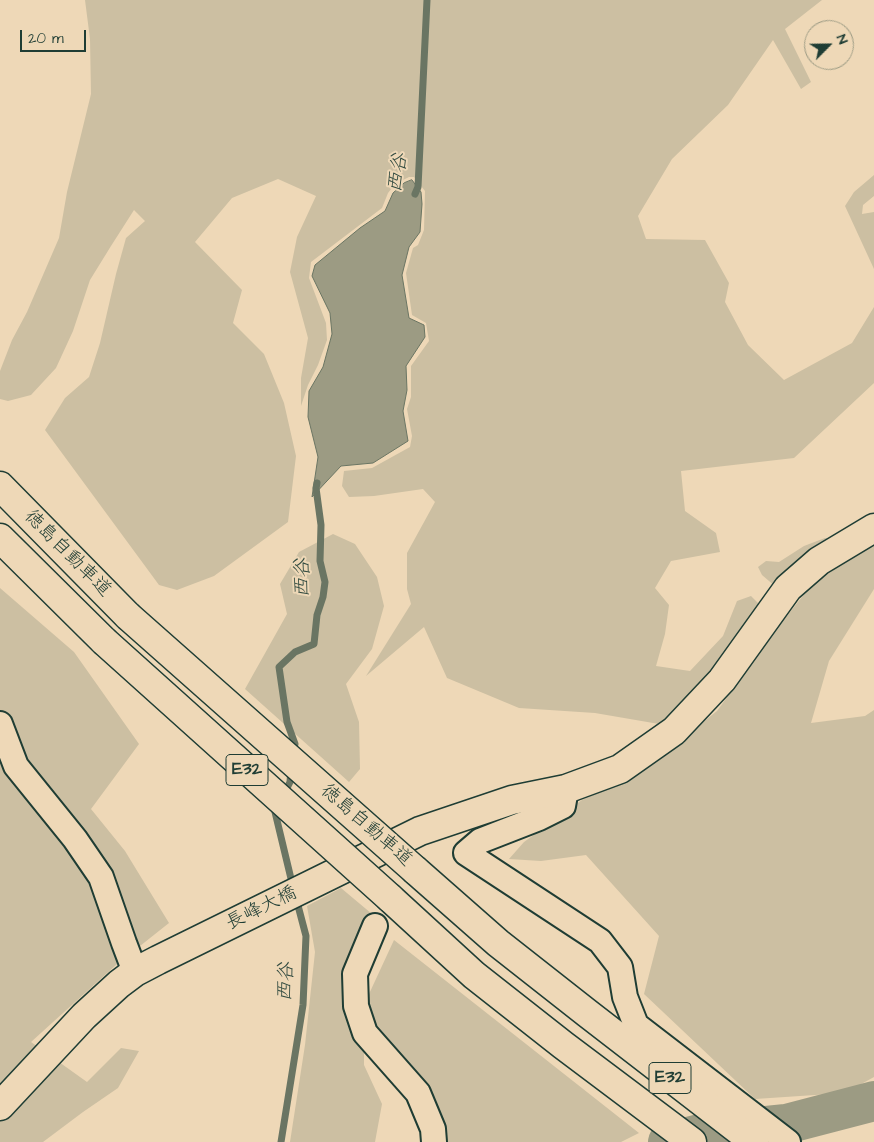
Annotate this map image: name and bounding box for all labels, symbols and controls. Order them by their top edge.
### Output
scale bar [22,20,89,52]
north arrow [804,20,854,70]
text: 20 m [28,28,64,49]
text: N [831,32,853,47]
water label: 西谷 [384,151,414,195]
street label: 徳島自動車道 [19,506,115,602]
water label: 西谷 [292,558,316,598]
road number: E32 [226,754,268,786]
street label: 徳島自動車道 [316,780,416,872]
street label: 長峰大橋 [223,882,301,936]
water label: 西谷 [274,961,300,1003]
road number: E32 [649,1062,691,1094]

